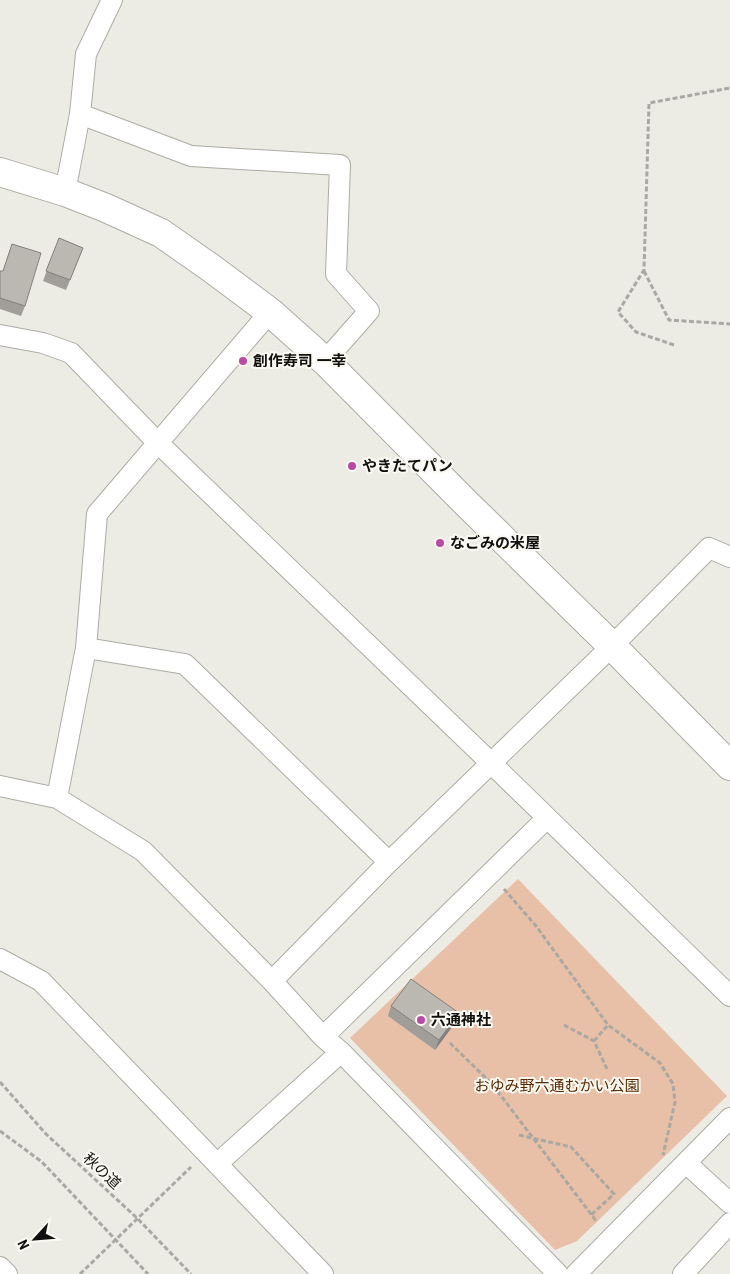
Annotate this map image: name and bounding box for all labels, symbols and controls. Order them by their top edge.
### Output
place label: 創作寿司 一幸 [253,352,346,370]
marker: 創作寿司 一幸 [237,355,249,367]
place label: やきたてパン [362,457,453,475]
marker: やきたてパン [346,460,358,472]
place label: なごみの米屋 [450,534,540,552]
marker: なごみの米屋 [434,537,446,549]
place label: 六通神社 [431,1011,491,1029]
marker: 六通神社 [415,1014,427,1026]
park label: おゆみ野六通むかい公園 [474,1077,640,1095]
street label: 秋の道 [79,1149,125,1193]
north arrow [10,1214,60,1264]
text: N [14,1237,32,1252]

